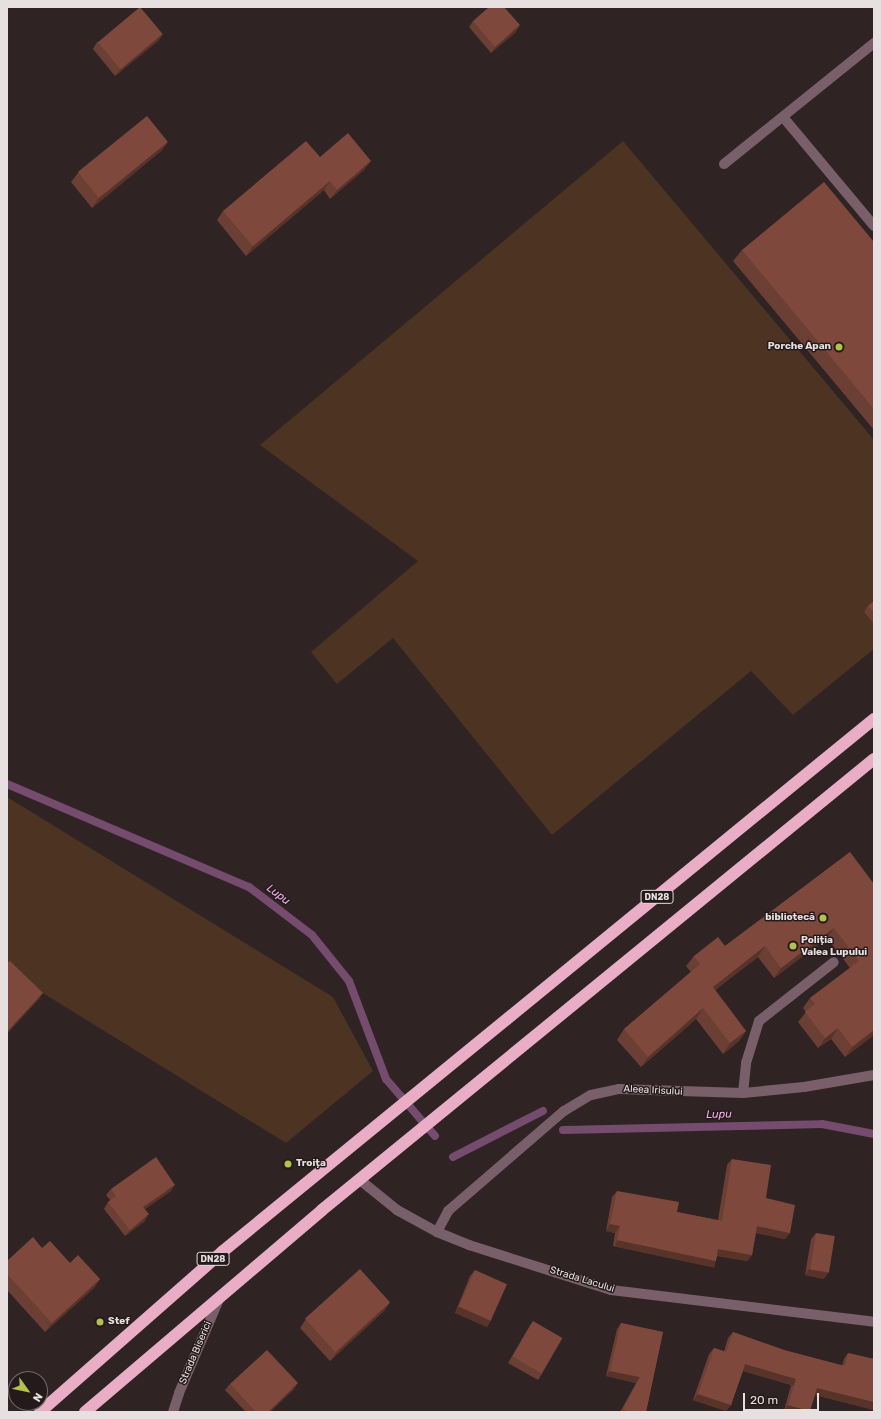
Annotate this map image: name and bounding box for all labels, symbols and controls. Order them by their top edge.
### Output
place label: Porche Apan [767,341,831,353]
marker: Porche Apan [834,342,844,352]
water label: Lupu [264,882,292,908]
road number: DN28 [640,890,674,904]
place label: bibliotecă [765,912,815,924]
marker: bibliotecă [818,913,828,923]
place label: Poliția Valea Lupului [801,934,867,958]
marker: Poliția Valea Lupului [788,941,798,951]
street label: Aleea Irisului [623,1083,683,1099]
water label: Lupu [706,1108,732,1122]
place label: Troița [296,1158,326,1170]
marker: Troița [283,1159,293,1169]
road number: DN28 [196,1252,230,1266]
street label: Strada Lacului [548,1264,616,1296]
place label: Stef [108,1316,130,1328]
marker: Stef [95,1317,105,1327]
street label: Strada Biserici [177,1320,215,1386]
north arrow [8,1371,48,1411]
scale bar [745,1385,821,1411]
text: N [30,1390,45,1404]
text: 20 m [750,1393,778,1407]

